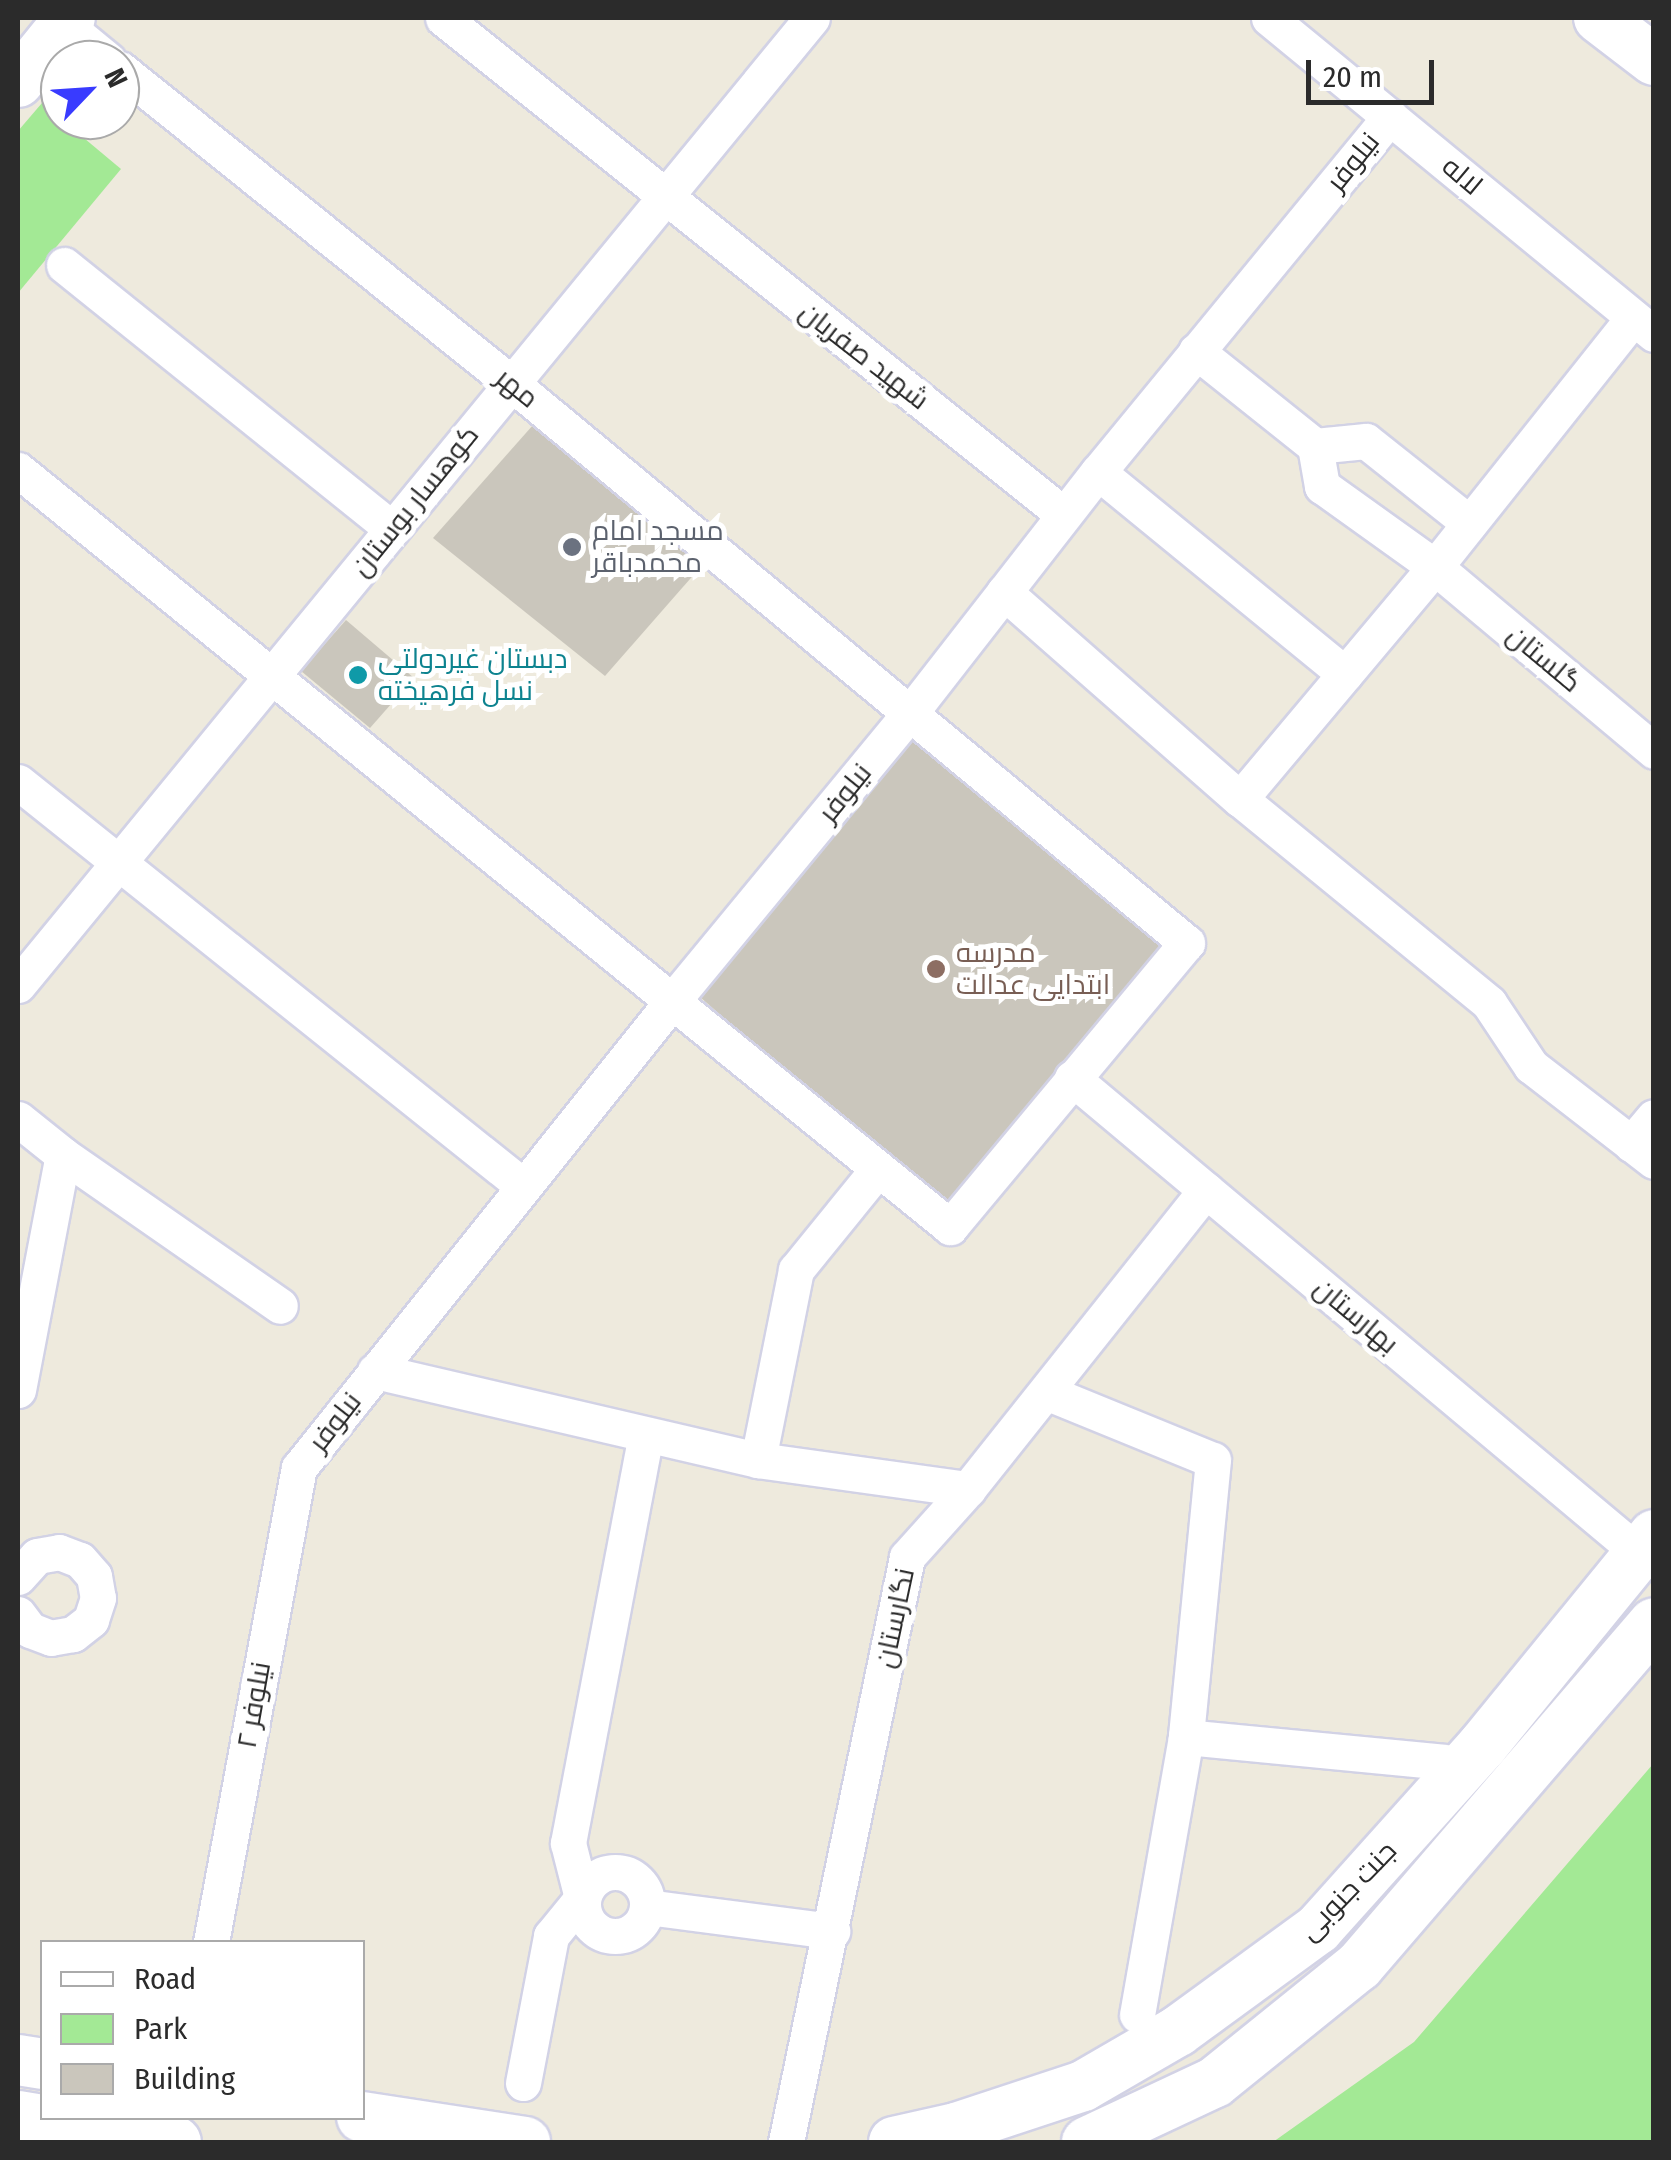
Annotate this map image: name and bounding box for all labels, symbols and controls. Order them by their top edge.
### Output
north arrow [40,40,140,140]
scale bar [1311,40,1438,102]
text: 20 m [1323,59,1382,95]
text: N [97,63,134,93]
street label: نیلوفر [1319,126,1387,198]
street label: لاله [1435,150,1489,202]
street label: شهید صفریان [793,295,935,417]
street label: مهر [489,361,545,415]
street label: کوهسار بوستان [344,419,486,583]
place label: مسجد امام محمدباقر [592,514,724,580]
marker: مسجد امام محمدباقر [561,536,583,558]
street label: گلستان [1500,618,1588,700]
place label: دبستان غیردولتی نسل فرهیخته [378,642,567,708]
marker: دبستان غیردولتی نسل فرهیخته [347,664,369,686]
street label: نیلوفر [811,757,879,829]
place label: مدرسه ابتدایی عدالت [956,936,1110,1002]
marker: مدرسه ابتدایی عدالت [925,958,947,980]
street label: بهارستان [1307,1271,1405,1361]
street label: نیلوفر [301,1386,369,1458]
street label: نگارستان [868,1565,922,1671]
street label: نیلوفر ۲ [230,1659,278,1751]
street label: جنت جنوبی [1292,1834,1404,1948]
legend [40,1940,365,2120]
text: Road [134,1961,196,1997]
text: Park [134,2011,187,2047]
text: Building [134,2061,235,2097]

